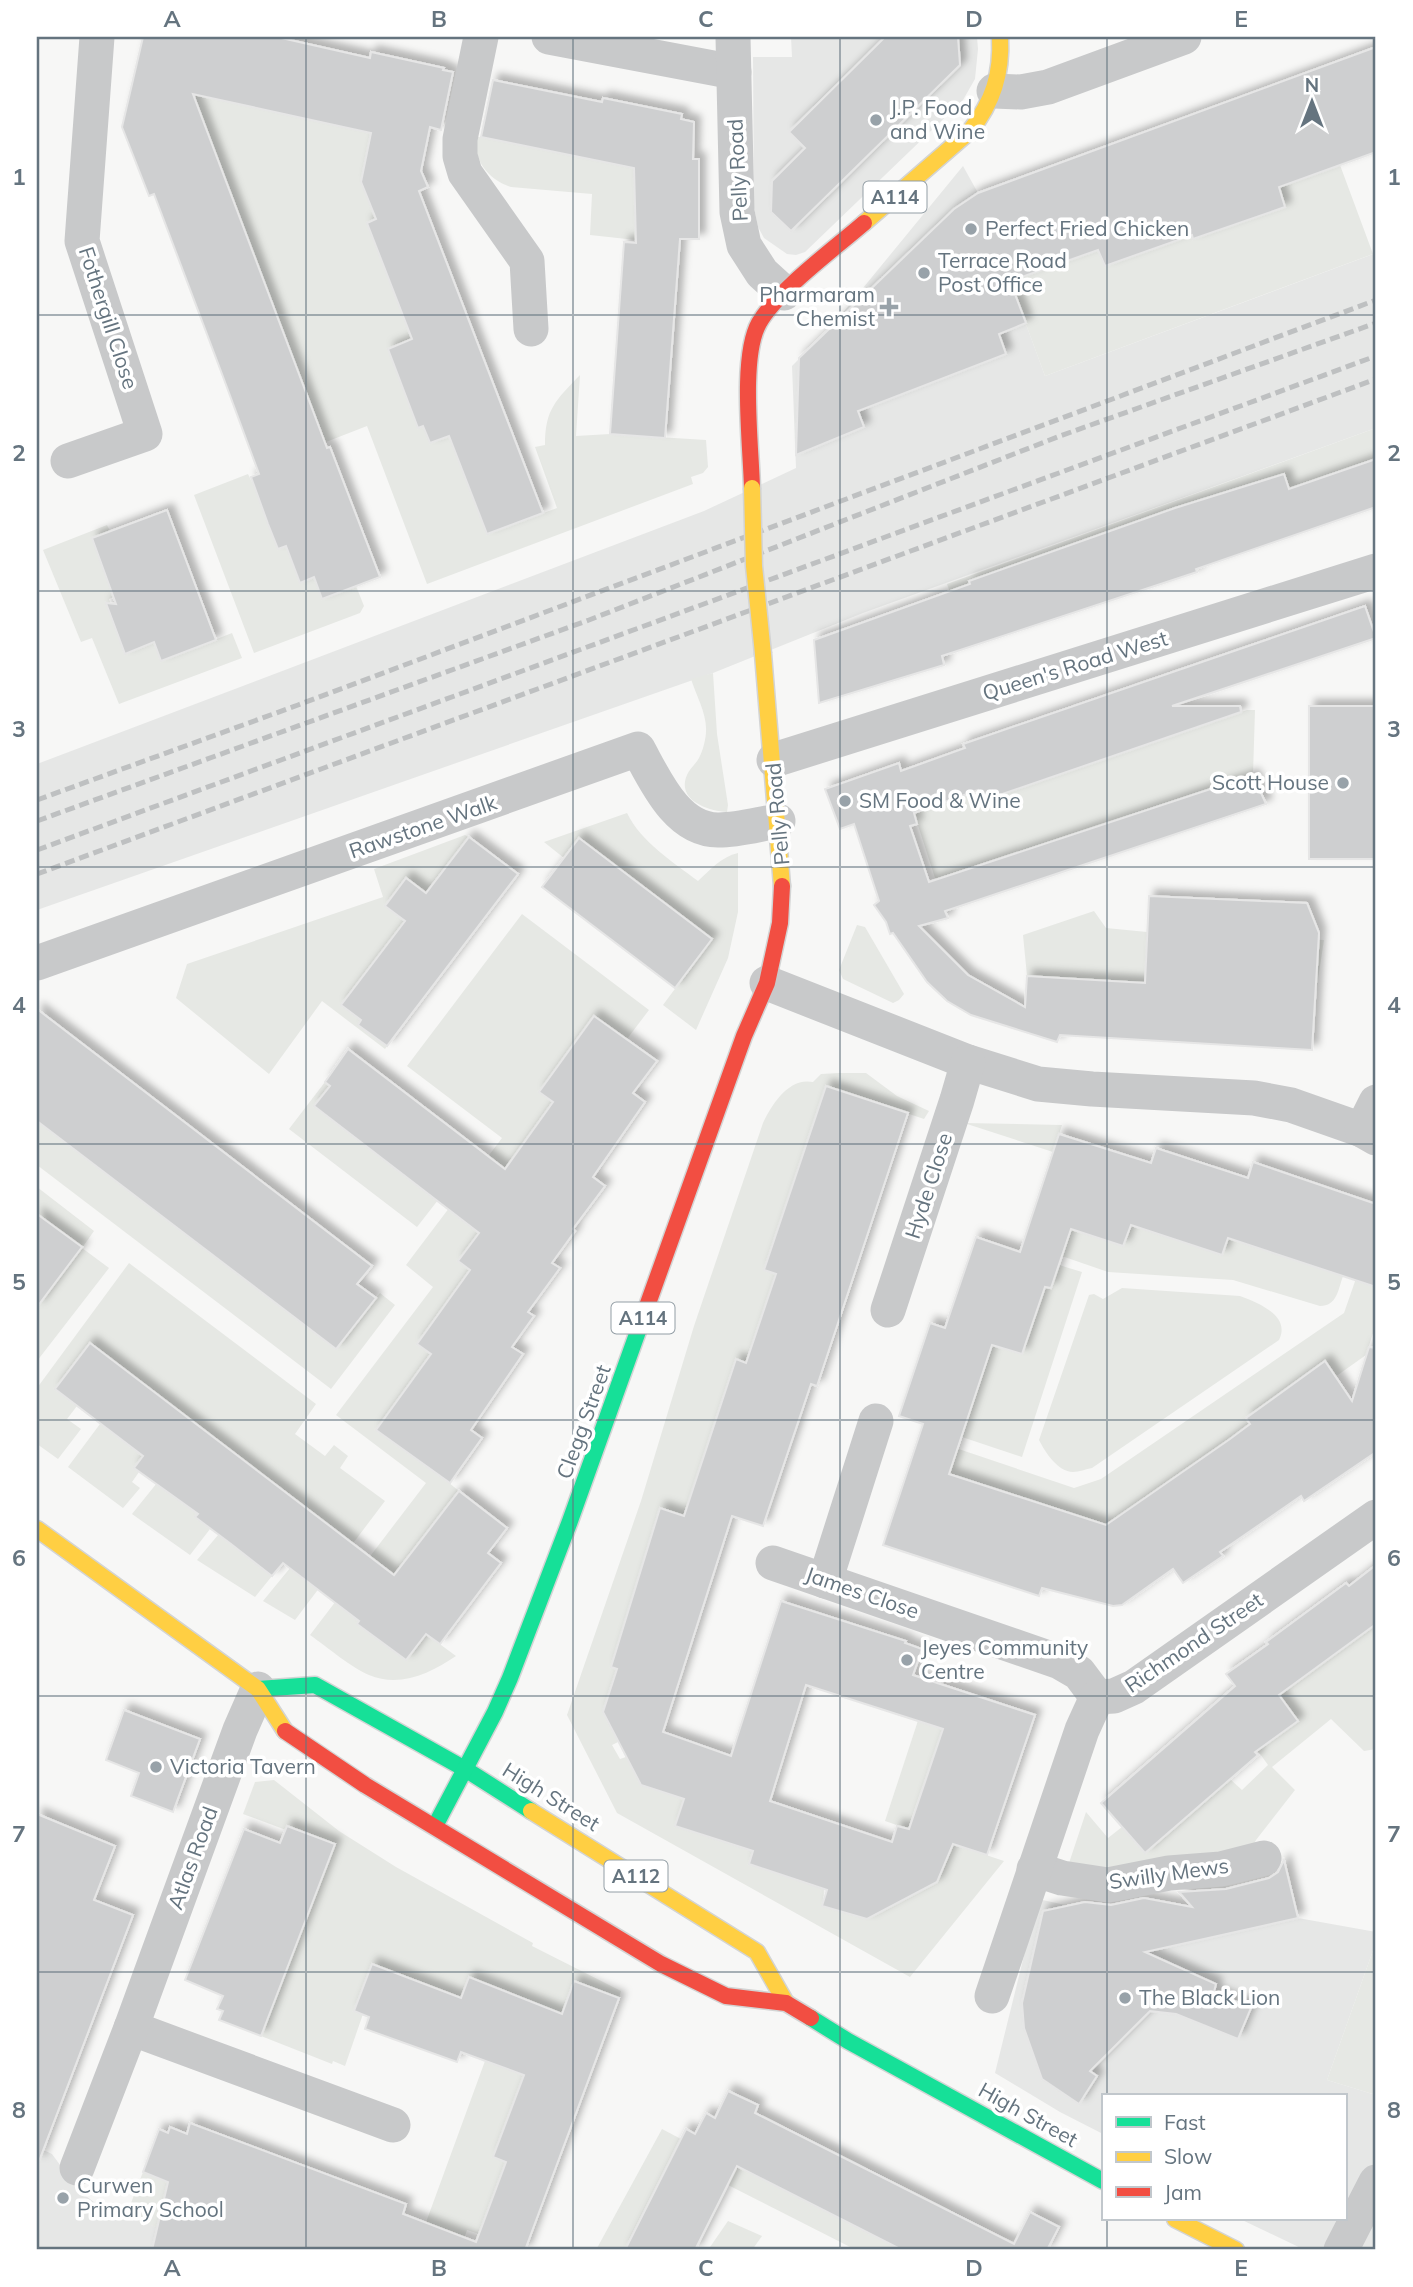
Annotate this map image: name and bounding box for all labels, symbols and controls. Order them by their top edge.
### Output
text: A [163,4,181,33]
text: B [431,4,447,33]
text: C [698,4,714,33]
text: D [965,4,983,33]
text: E [1234,4,1248,33]
north arrow [1276,66,1346,136]
text: N [1305,73,1319,97]
place label: J.P. Food and Wine [890,94,985,144]
marker: J.P. Food and Wine [868,112,884,128]
street label: Pelly Road [721,118,753,222]
text: 1 [12,162,26,191]
text: 1 [1387,162,1401,191]
road number: A114 [864,182,926,212]
place label: Perfect Fried Chicken [985,215,1189,241]
marker: Perfect Fried Chicken [963,221,979,237]
street label: Fothergill Close [74,243,144,392]
place label: Terrace Road Post Office [938,247,1067,297]
marker: Terrace Road Post Office [916,265,932,281]
place label: Pharmaram Chemist [759,281,875,331]
marker: Pharmaram Chemist [881,299,897,315]
text: 2 [12,438,26,467]
text: 2 [1387,438,1401,467]
street label: Queen's Road West [979,625,1170,706]
text: 3 [12,714,26,743]
text: 3 [1387,714,1401,743]
street label: Pelly Road [760,762,794,866]
place label: Scott House [1212,769,1329,795]
marker: Scott House [1335,775,1351,791]
place label: SM Food & Wine [859,787,1021,813]
street label: Rawstone Walk [345,789,500,863]
marker: SM Food & Wine [837,793,853,809]
text: 4 [12,990,26,1019]
text: 4 [1387,990,1401,1019]
street label: Hyde Close [899,1129,957,1242]
text: 5 [12,1267,26,1296]
text: 5 [1387,1267,1401,1296]
road number: A114 [612,1302,674,1334]
street label: Clegg Street [550,1361,616,1482]
text: 6 [12,1543,26,1572]
text: 6 [1387,1543,1401,1572]
street label: James Close [802,1560,923,1624]
street label: Richmond Street [1119,1586,1267,1698]
place label: Jeyes Community Centre [921,1634,1088,1684]
marker: Jeyes Community Centre [899,1652,915,1668]
place label: Victoria Tavern [170,1753,316,1779]
street label: High Street [498,1756,605,1836]
marker: Victoria Tavern [148,1759,164,1775]
street label: Atlas Road [161,1803,223,1913]
text: 7 [12,1819,26,1848]
text: 7 [1387,1819,1401,1848]
street label: Swilly Mews [1107,1852,1230,1894]
road number: A112 [604,1860,668,1892]
place label: The Black Lion [1139,1984,1280,2010]
marker: The Black Lion [1117,1990,1133,2006]
street label: High Street [974,2076,1083,2152]
legend [1102,2094,1346,2220]
text: 8 [12,2095,26,2124]
text: 8 [1387,2095,1401,2124]
text: Fast [1164,2109,1206,2135]
text: Slow [1164,2143,1212,2169]
place label: Curwen Primary School [77,2172,224,2222]
text: Jam [1164,2179,1202,2205]
marker: Curwen Primary School [55,2190,71,2206]
text: A [163,2253,181,2282]
text: B [431,2253,447,2282]
text: C [698,2253,714,2282]
text: D [965,2253,983,2282]
text: E [1234,2253,1248,2282]

